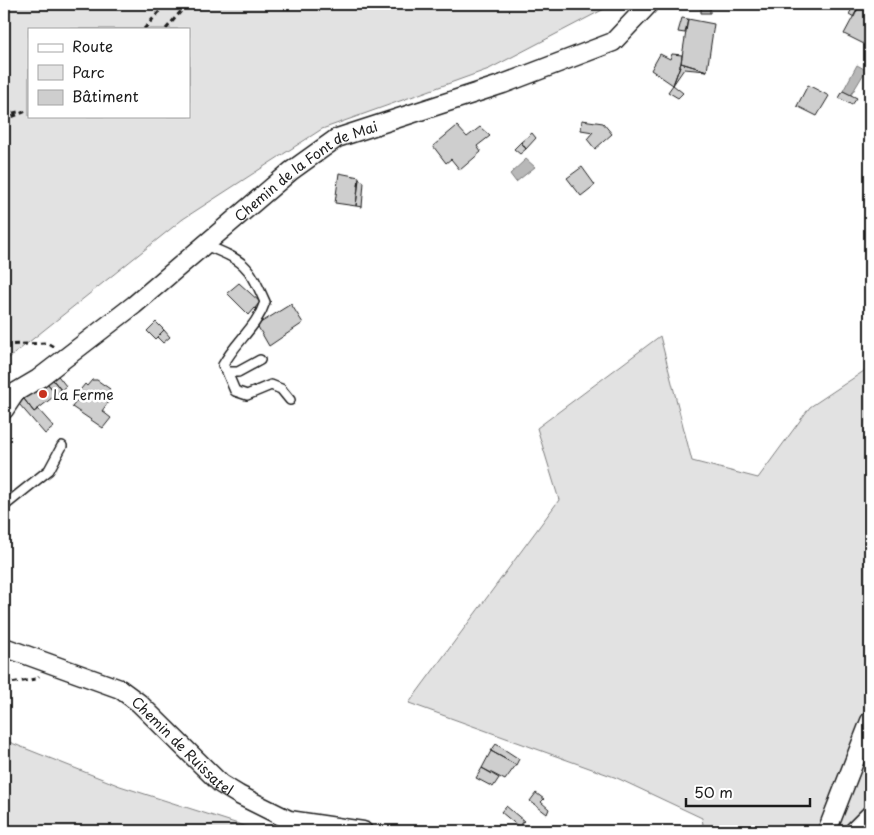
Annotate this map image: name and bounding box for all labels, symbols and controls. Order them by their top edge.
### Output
legend [28,28,190,118]
text: Route [72,34,113,57]
text: Parc [72,60,105,83]
text: Bâtiment [72,84,139,107]
street label: Chemin de la Font de Mai [229,115,380,226]
place label: La Ferme [53,384,114,405]
marker: La Ferme [37,388,49,400]
street label: Chemin de Ruissatel [128,691,238,800]
scale bar [686,775,810,807]
text: 50 m [694,780,733,803]

